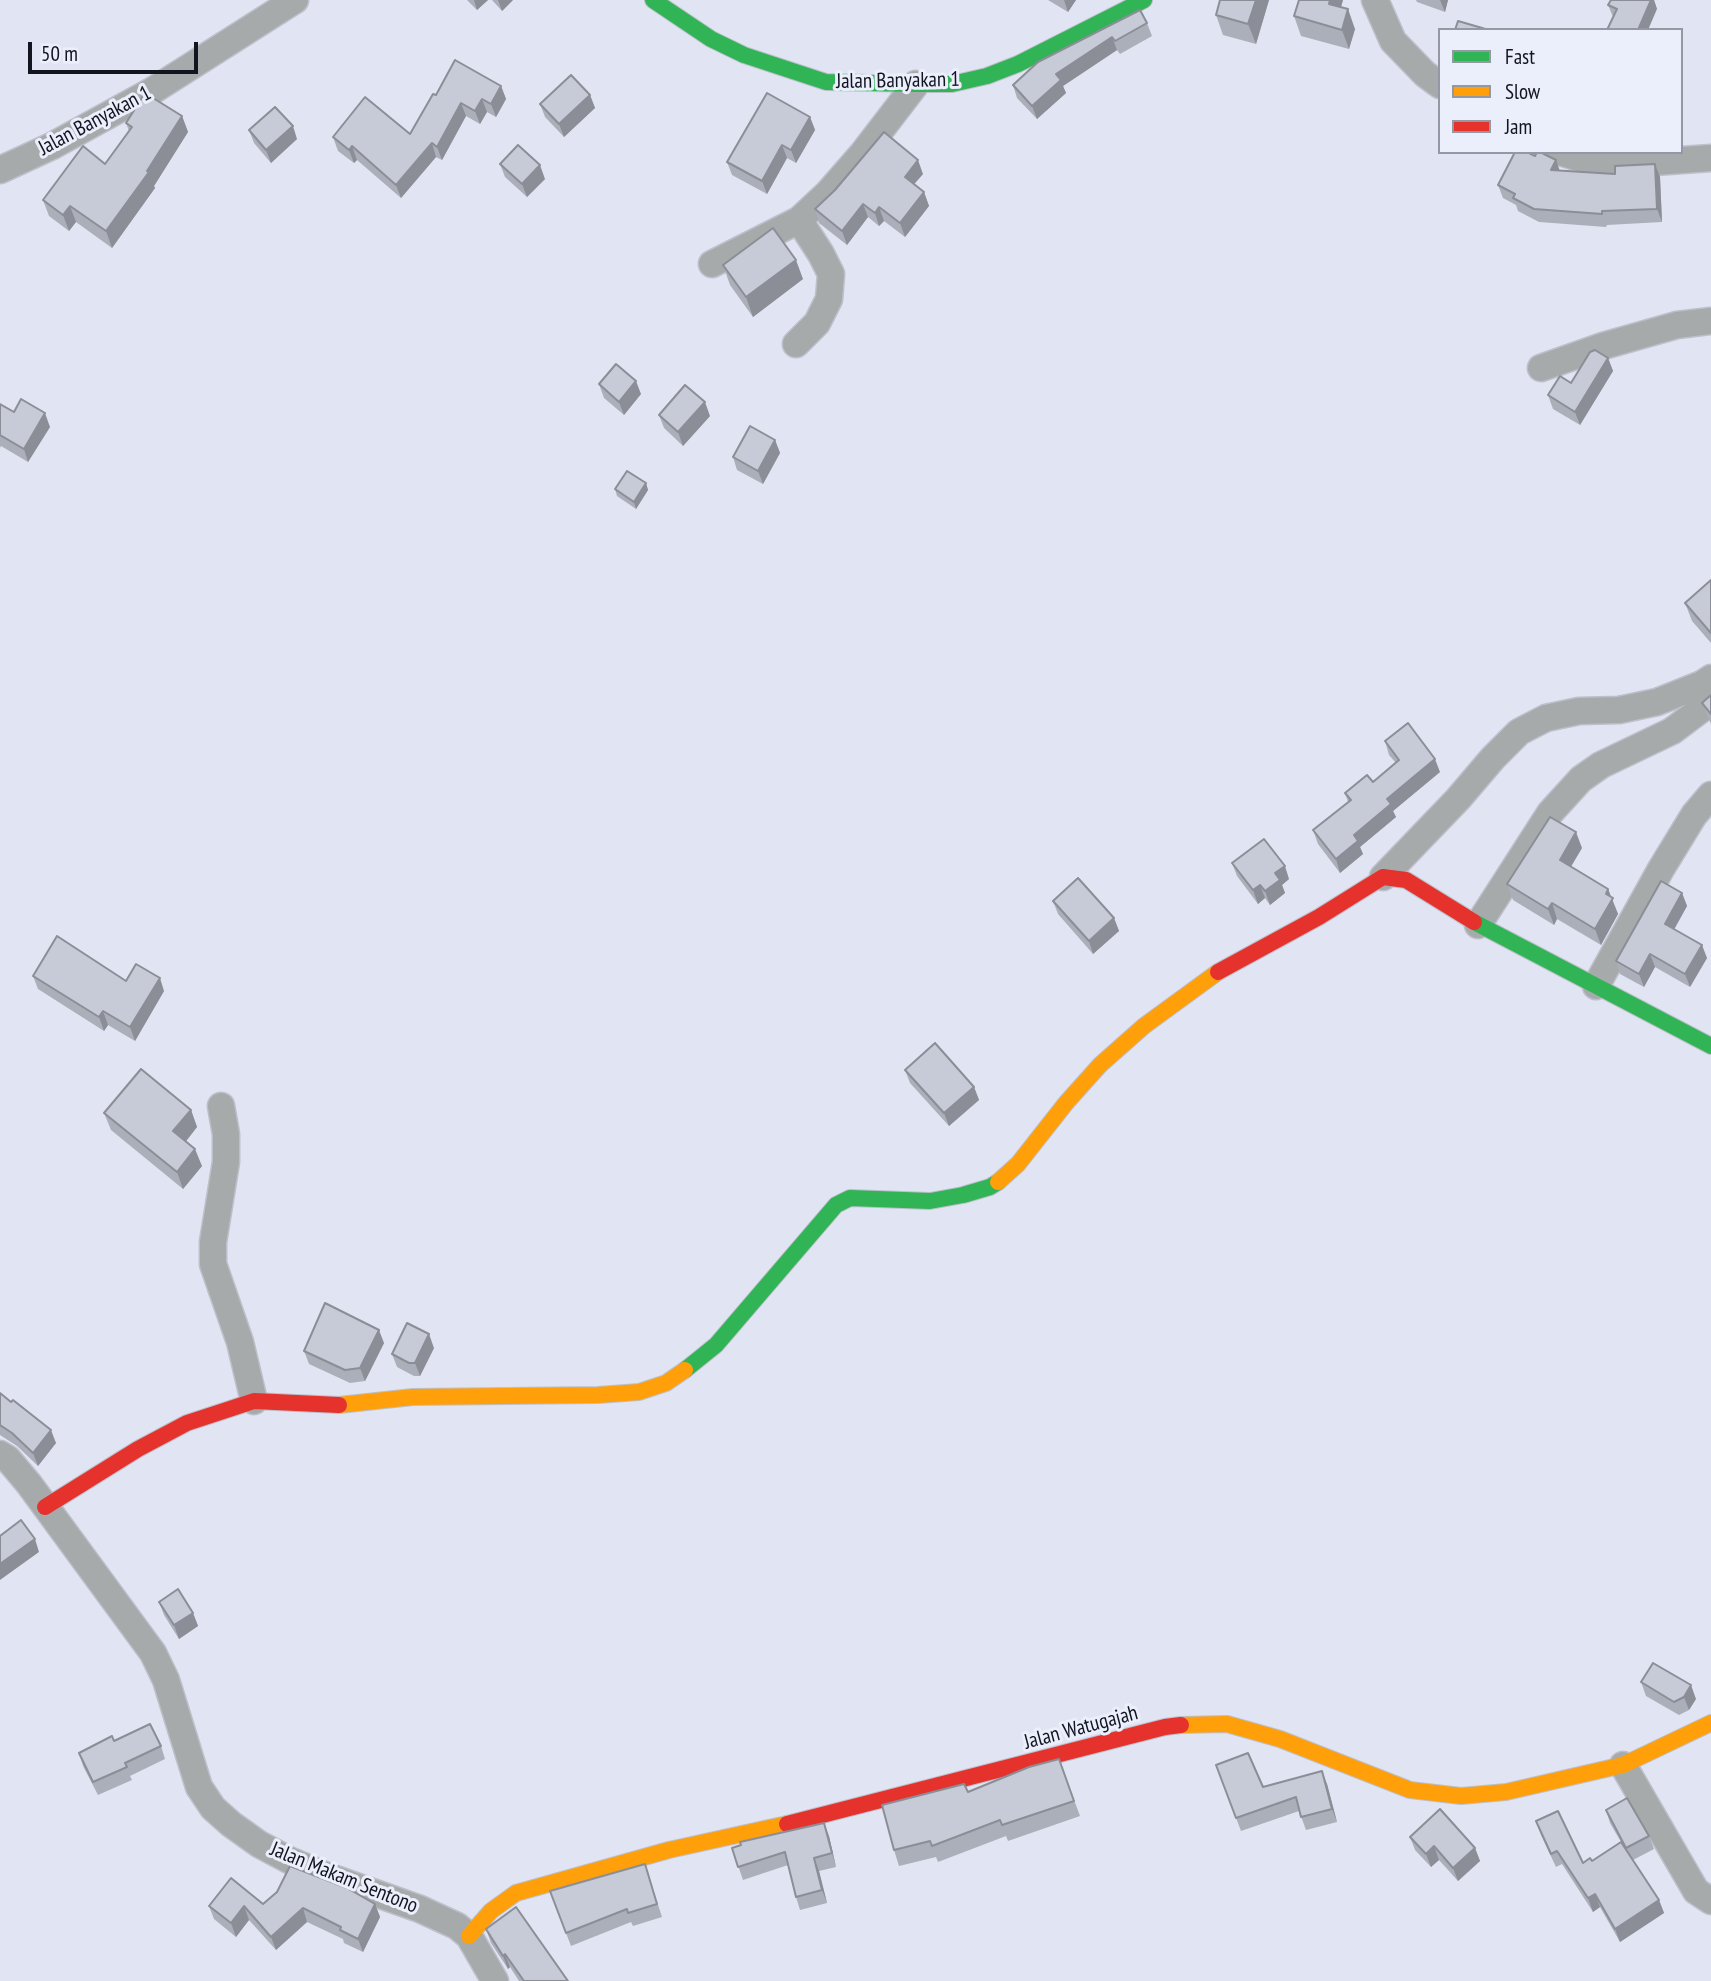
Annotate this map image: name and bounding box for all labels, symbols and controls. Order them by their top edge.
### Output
scale bar [32,28,201,72]
legend [1438,28,1683,154]
text: 50 m [41,40,78,67]
text: Fast [1505,43,1535,70]
street label: Jalan Banyakan 1 [836,67,960,95]
text: Slow [1505,78,1540,105]
street label: Jalan Banyakan 1 [34,81,156,161]
text: Jam [1505,113,1532,140]
street label: Jalan Watugajah [1021,1701,1141,1755]
street label: Jalan Makam Sentono [267,1837,421,1919]

